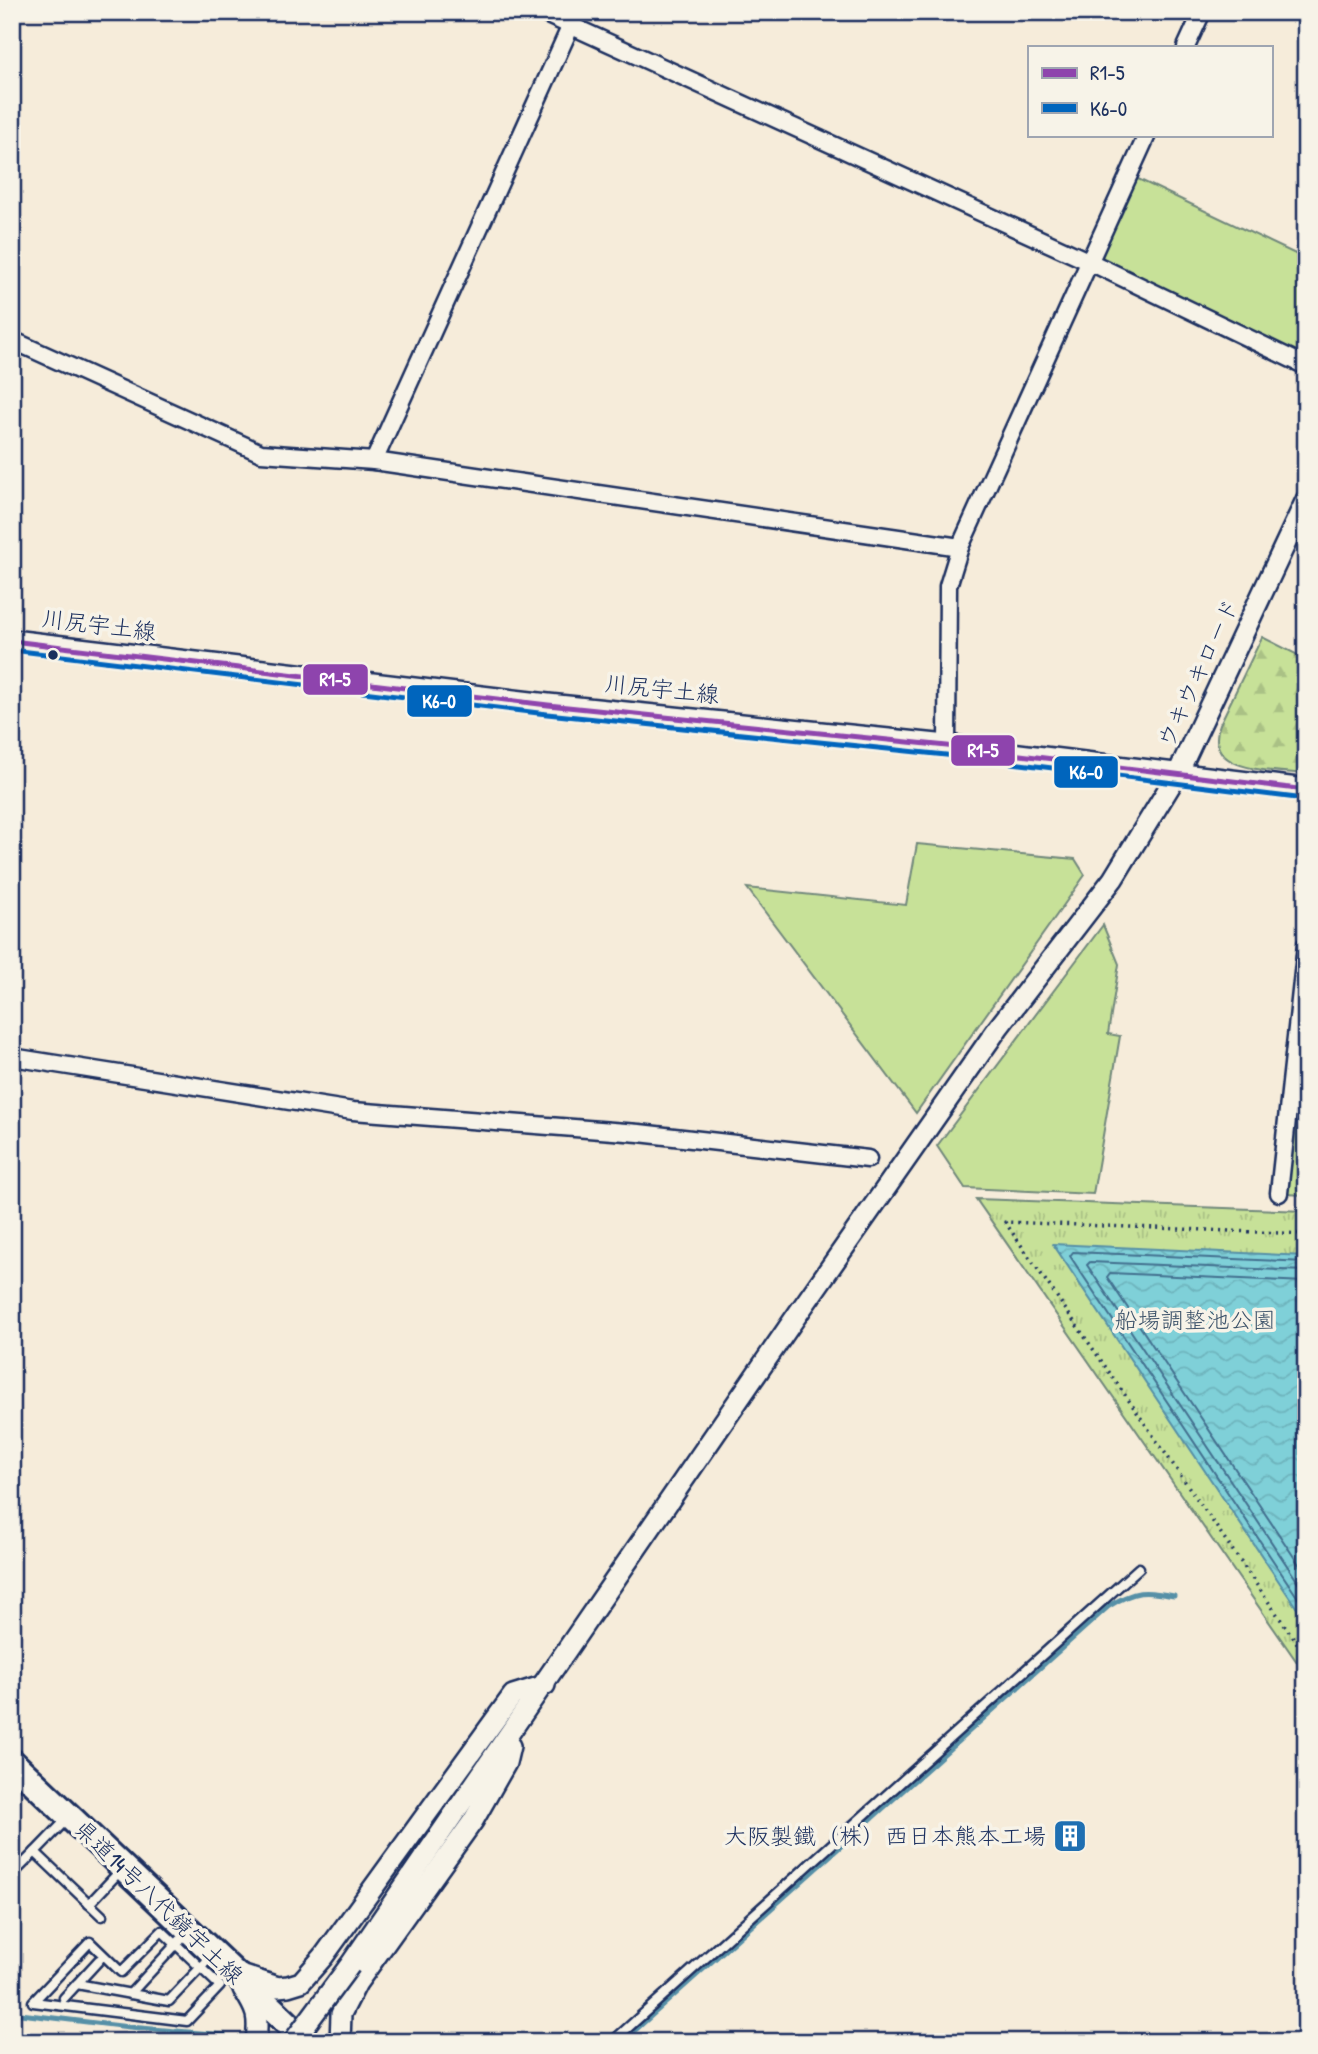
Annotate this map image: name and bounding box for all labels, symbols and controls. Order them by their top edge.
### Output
legend [1028,46,1272,136]
text: R1-5 [1090,58,1125,87]
text: K6-0 [1090,94,1127,123]
street label: ウキウキロード [1149,593,1246,752]
street label: 川尻宇土線 [40,602,158,647]
unlabelled marker [46,648,60,662]
line badge: R1-5 [302,663,369,696]
text: R1-5 [319,666,352,692]
street label: 川尻宇土線 [603,667,721,710]
line badge: K6-0 [406,684,473,718]
text: K6-0 [422,688,456,714]
line badge: R1-5 [950,734,1016,767]
text: R1-5 [967,737,1000,763]
line badge: K6-0 [1053,755,1119,789]
text: K6-0 [1069,759,1103,785]
park label: 船場調整池公園 [1115,1304,1276,1335]
street label: 県道14号八代鏡宇土線 [68,1813,251,1991]
building icon: 大阪製鐵（株）西日本熊本工場 [1051,1817,1089,1855]
place label: 大阪製鐵（株）西日本熊本工場 [724,1820,1046,1851]

